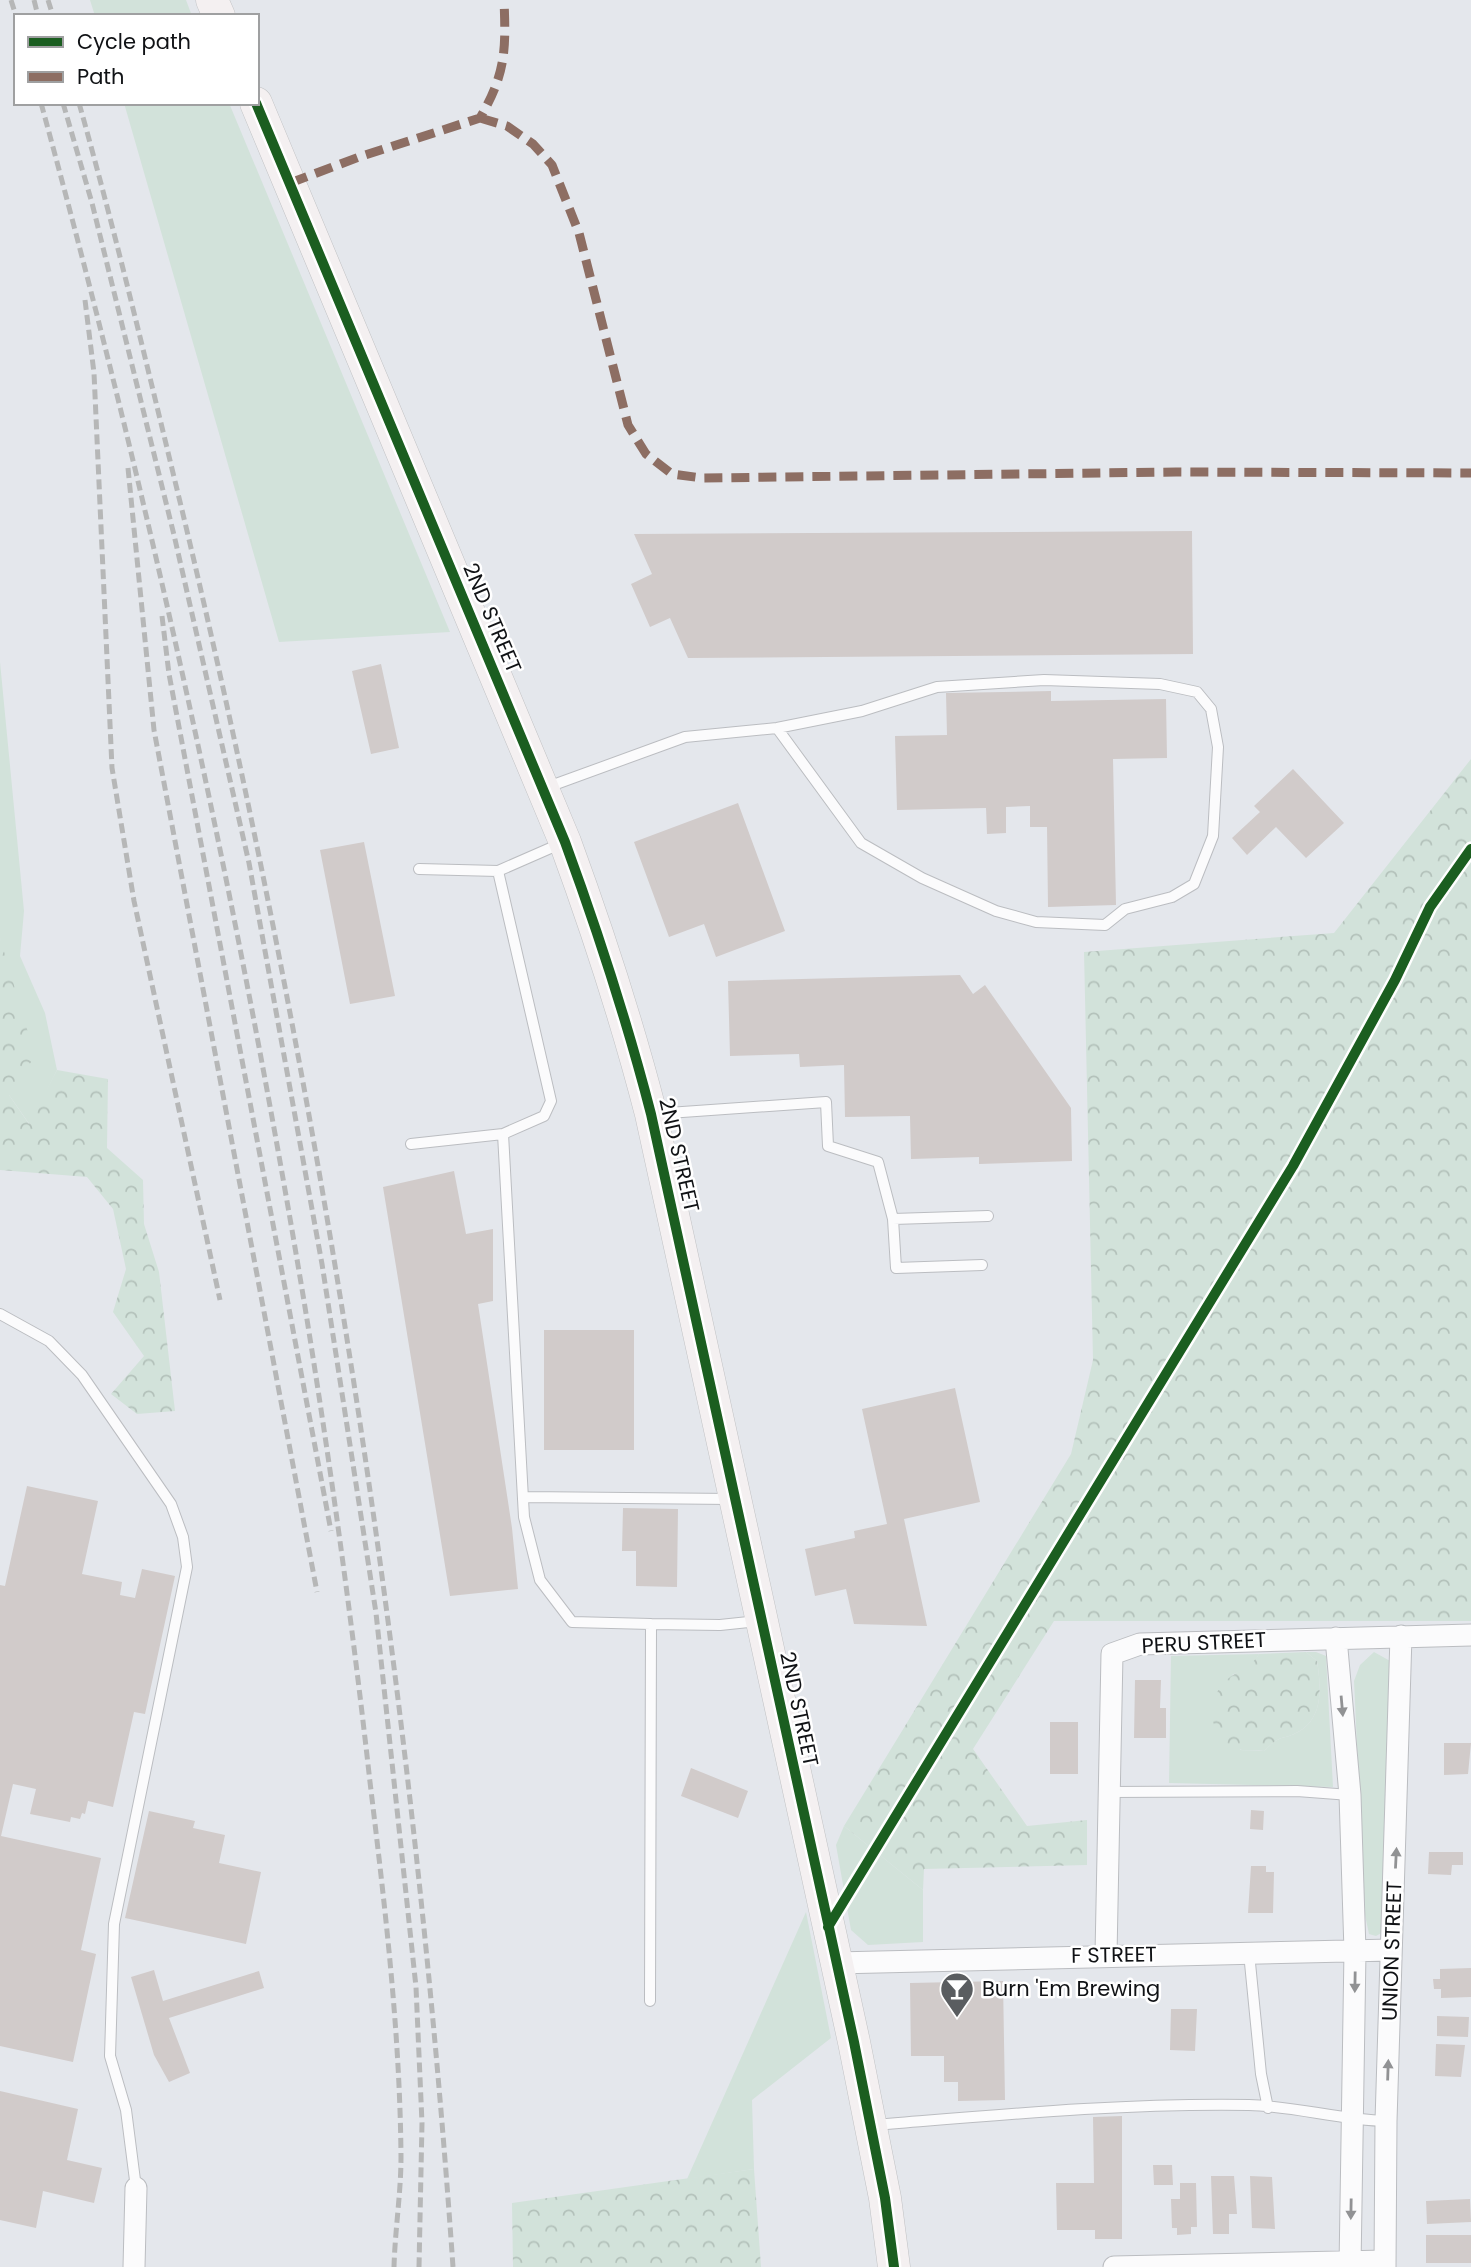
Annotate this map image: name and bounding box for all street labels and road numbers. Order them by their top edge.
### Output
street label: 2ND STREET [456,558,529,677]
street label: 2ND STREET [652,1095,707,1215]
street label: PERU STREET [1141,1625,1267,1660]
street label: 2ND STREET [773,1649,826,1769]
street label: UNION STREET [1375,1880,1408,2022]
street label: F STREET [1071,1939,1157,1970]

